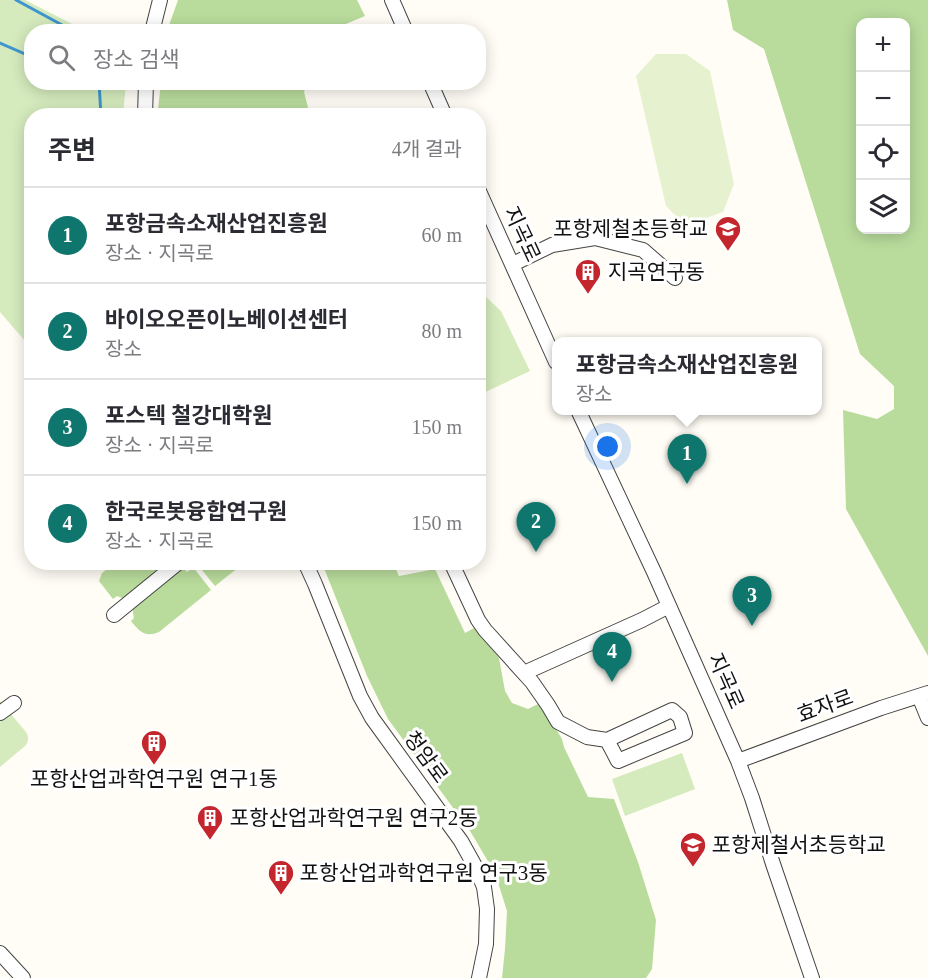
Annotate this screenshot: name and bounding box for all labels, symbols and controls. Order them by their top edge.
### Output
map controls [856,18,910,234]
button: + [856,18,910,72]
search box [24,24,486,90]
icon: search [45,41,78,74]
text: 장소 검색 [93,47,179,72]
button: − [856,72,910,126]
button: locate [856,126,910,180]
text: 주변 [48,136,96,165]
text: 4개 결과 [392,138,462,160]
button: layers [856,180,910,234]
street label: 지곡로 [499,203,545,265]
text: 포항금속소재산업진흥원 [105,211,328,236]
school or university icon: 포항제철초등학교 [713,214,743,252]
place label: 포항제철초등학교 [553,217,708,241]
text: 1 [63,224,73,246]
text: 60 m [421,224,462,246]
text: 장소 · 지곡로 [105,242,214,264]
building icon: 지곡연구동 [573,257,603,295]
place label: 지곡연구동 [608,260,705,284]
text: 바이오오픈이노베이션센터 [105,307,348,332]
text: 2 [63,320,73,342]
text: 80 m [421,320,462,342]
popup [552,337,822,415]
text: 장소 [105,338,142,360]
text: 포항금속소재산업진흥원 [576,352,798,377]
text: 장소 [576,383,612,405]
text: 포스텍 철강대학원 [105,403,272,428]
text: 3 [63,416,73,438]
text: 150 m [411,416,462,438]
your location [593,432,622,461]
text: 장소 · 지곡로 [105,434,214,456]
pin: 1 [668,434,706,484]
text: 한국로봇융합연구원 [105,499,287,524]
pin: 2 [516,502,556,552]
text: 4 [63,512,73,534]
text: 150 m [411,512,462,534]
text: 장소 · 지곡로 [105,530,214,552]
pin: 3 [732,576,771,626]
pin: 4 [592,632,632,682]
street label: 지곡로 [703,650,749,712]
street label: 효자로 [794,685,856,727]
street label: 청암로 [399,726,453,788]
building icon: 포항산업과학연구원 연구1동 [139,728,169,766]
place label: 포항산업과학연구원 연구1동 [30,767,278,791]
building icon: 포항산업과학연구원 연구2동 [195,803,225,841]
place label: 포항산업과학연구원 연구2동 [230,806,478,830]
school or university icon: 포항제철서초등학교 [678,830,708,868]
place label: 포항제철서초등학교 [712,833,886,857]
building icon: 포항산업과학연구원 연구3동 [266,858,296,896]
place label: 포항산업과학연구원 연구3동 [300,861,548,885]

